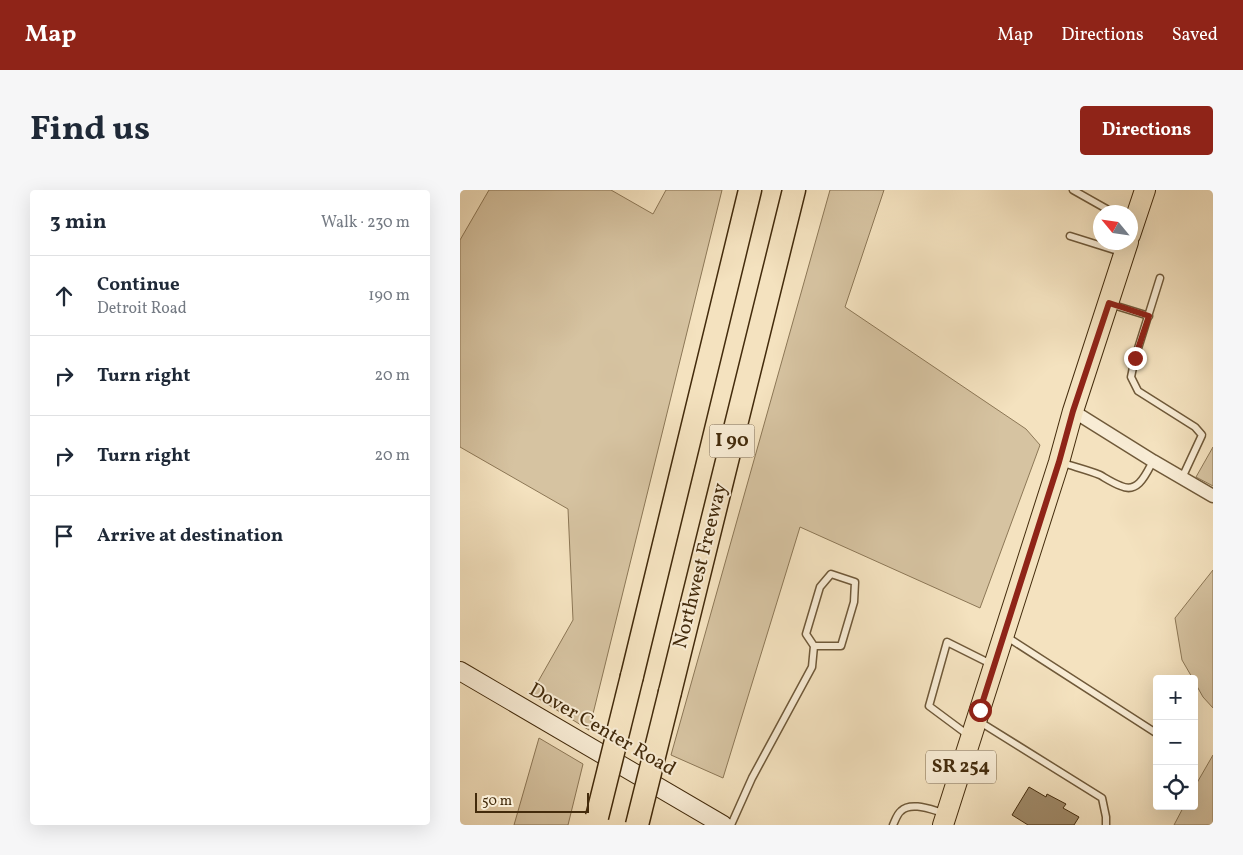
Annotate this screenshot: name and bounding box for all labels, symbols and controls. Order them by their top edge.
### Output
text: Map [25,18,76,52]
text: Map [997,23,1033,48]
text: Directions [1061,23,1144,48]
text: Saved [1172,23,1218,48]
text: Find us [30,106,150,154]
button: Directions [1080,106,1213,155]
north arrow [1093,205,1138,250]
text: 3 min [50,208,106,237]
text: Walk · 230 m [321,212,410,234]
text: Continue [97,272,180,298]
icon: ahead [50,282,78,310]
text: 190 m [368,285,410,307]
text: Detroit Road [97,298,187,320]
route end [1124,347,1147,370]
icon: right [50,362,78,390]
text: Turn right [97,363,190,389]
text: 20 m [375,365,410,387]
road number: I 90 [710,425,754,458]
icon: right [50,442,78,470]
text: Turn right [97,443,190,469]
text: 20 m [375,445,410,467]
street label: Northwest Freeway [667,480,735,652]
icon: arrive [50,522,78,550]
text: Arrive at destination [97,523,283,549]
map controls [1153,675,1198,810]
button: + [1153,675,1198,720]
street label: Dover Center Road [523,676,681,784]
route start [969,699,992,722]
button: − [1153,720,1198,765]
road number: SR 254 [926,750,996,784]
button: locate [1153,765,1198,810]
scale bar [475,790,589,813]
text: 50 m [482,792,512,811]

